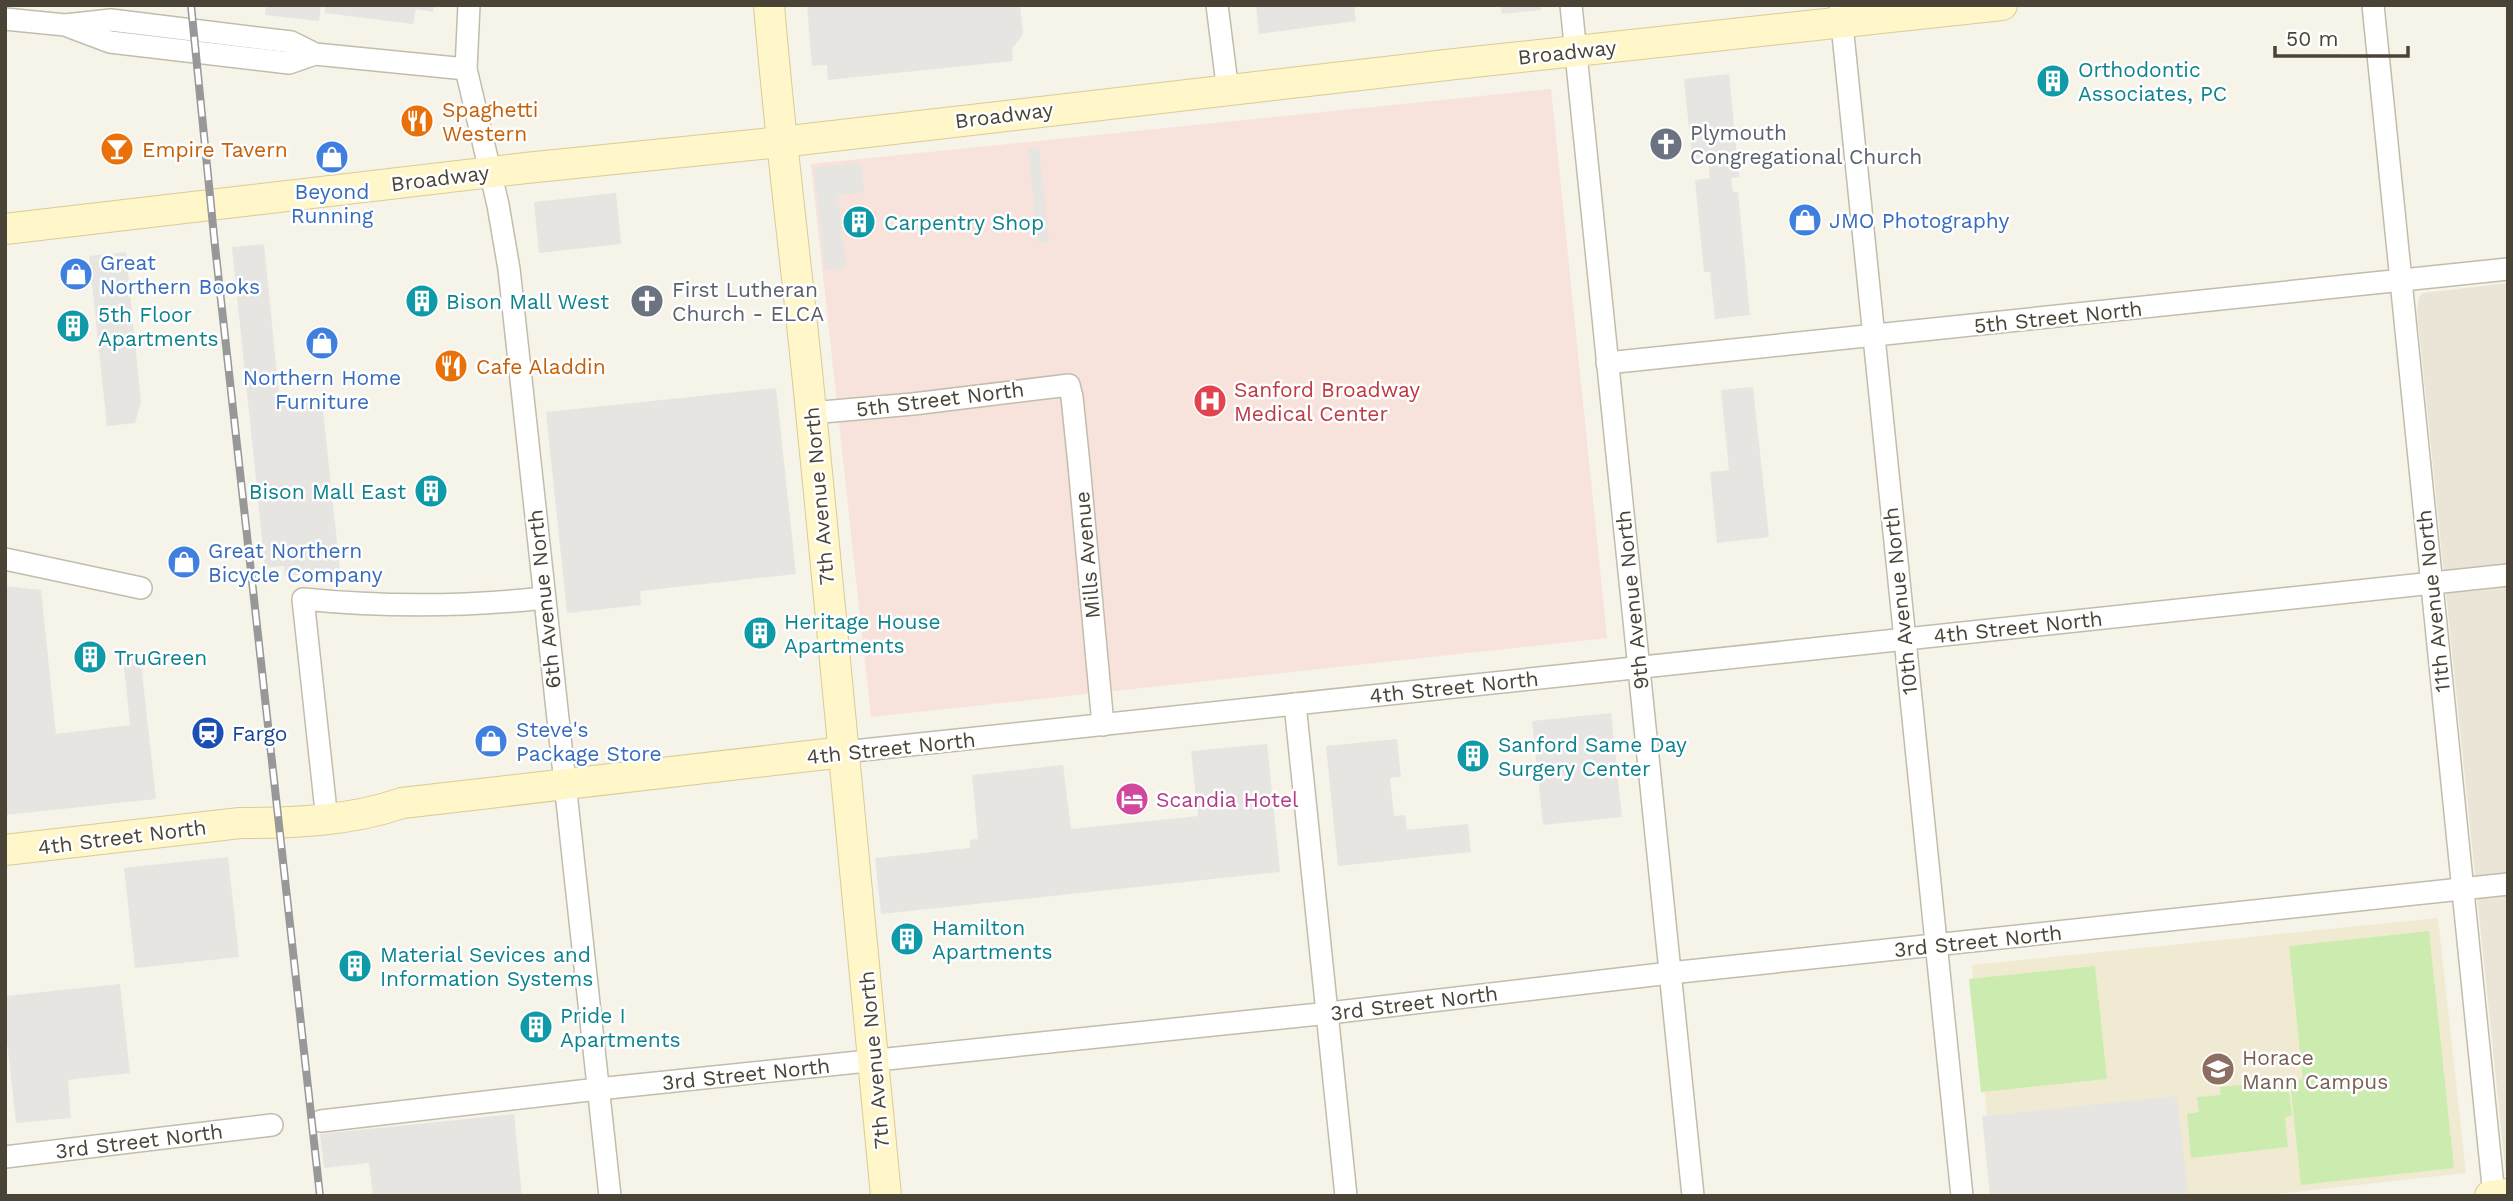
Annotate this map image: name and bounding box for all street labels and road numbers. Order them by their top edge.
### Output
street label: Broadway [1516,34,1618,70]
street label: Broadway [953,97,1055,133]
street label: Broadway [389,160,491,196]
street label: 5th Street North [1973,296,2143,338]
street label: 5th Street North [855,376,1025,422]
street label: 7th Avenue North [799,406,839,586]
street label: Mills Avenue [1069,490,1105,620]
street label: 10th Avenue North [1878,506,1922,696]
street label: 6th Avenue North [522,508,566,690]
street label: 11th Avenue North [2411,508,2455,694]
street label: 9th Avenue North [1610,509,1654,691]
street label: 4th Street North [1932,606,2104,648]
street label: 4th Street North [1368,666,1540,708]
street label: 4th Street North [805,727,977,769]
street label: 4th Street North [36,814,208,860]
street label: 3rd Street North [1893,920,2063,962]
street label: 7th Avenue North [854,970,894,1150]
street label: 3rd Street North [1329,980,1499,1026]
street label: 3rd Street North [661,1053,831,1095]
street label: 3rd Street North [54,1118,224,1164]

